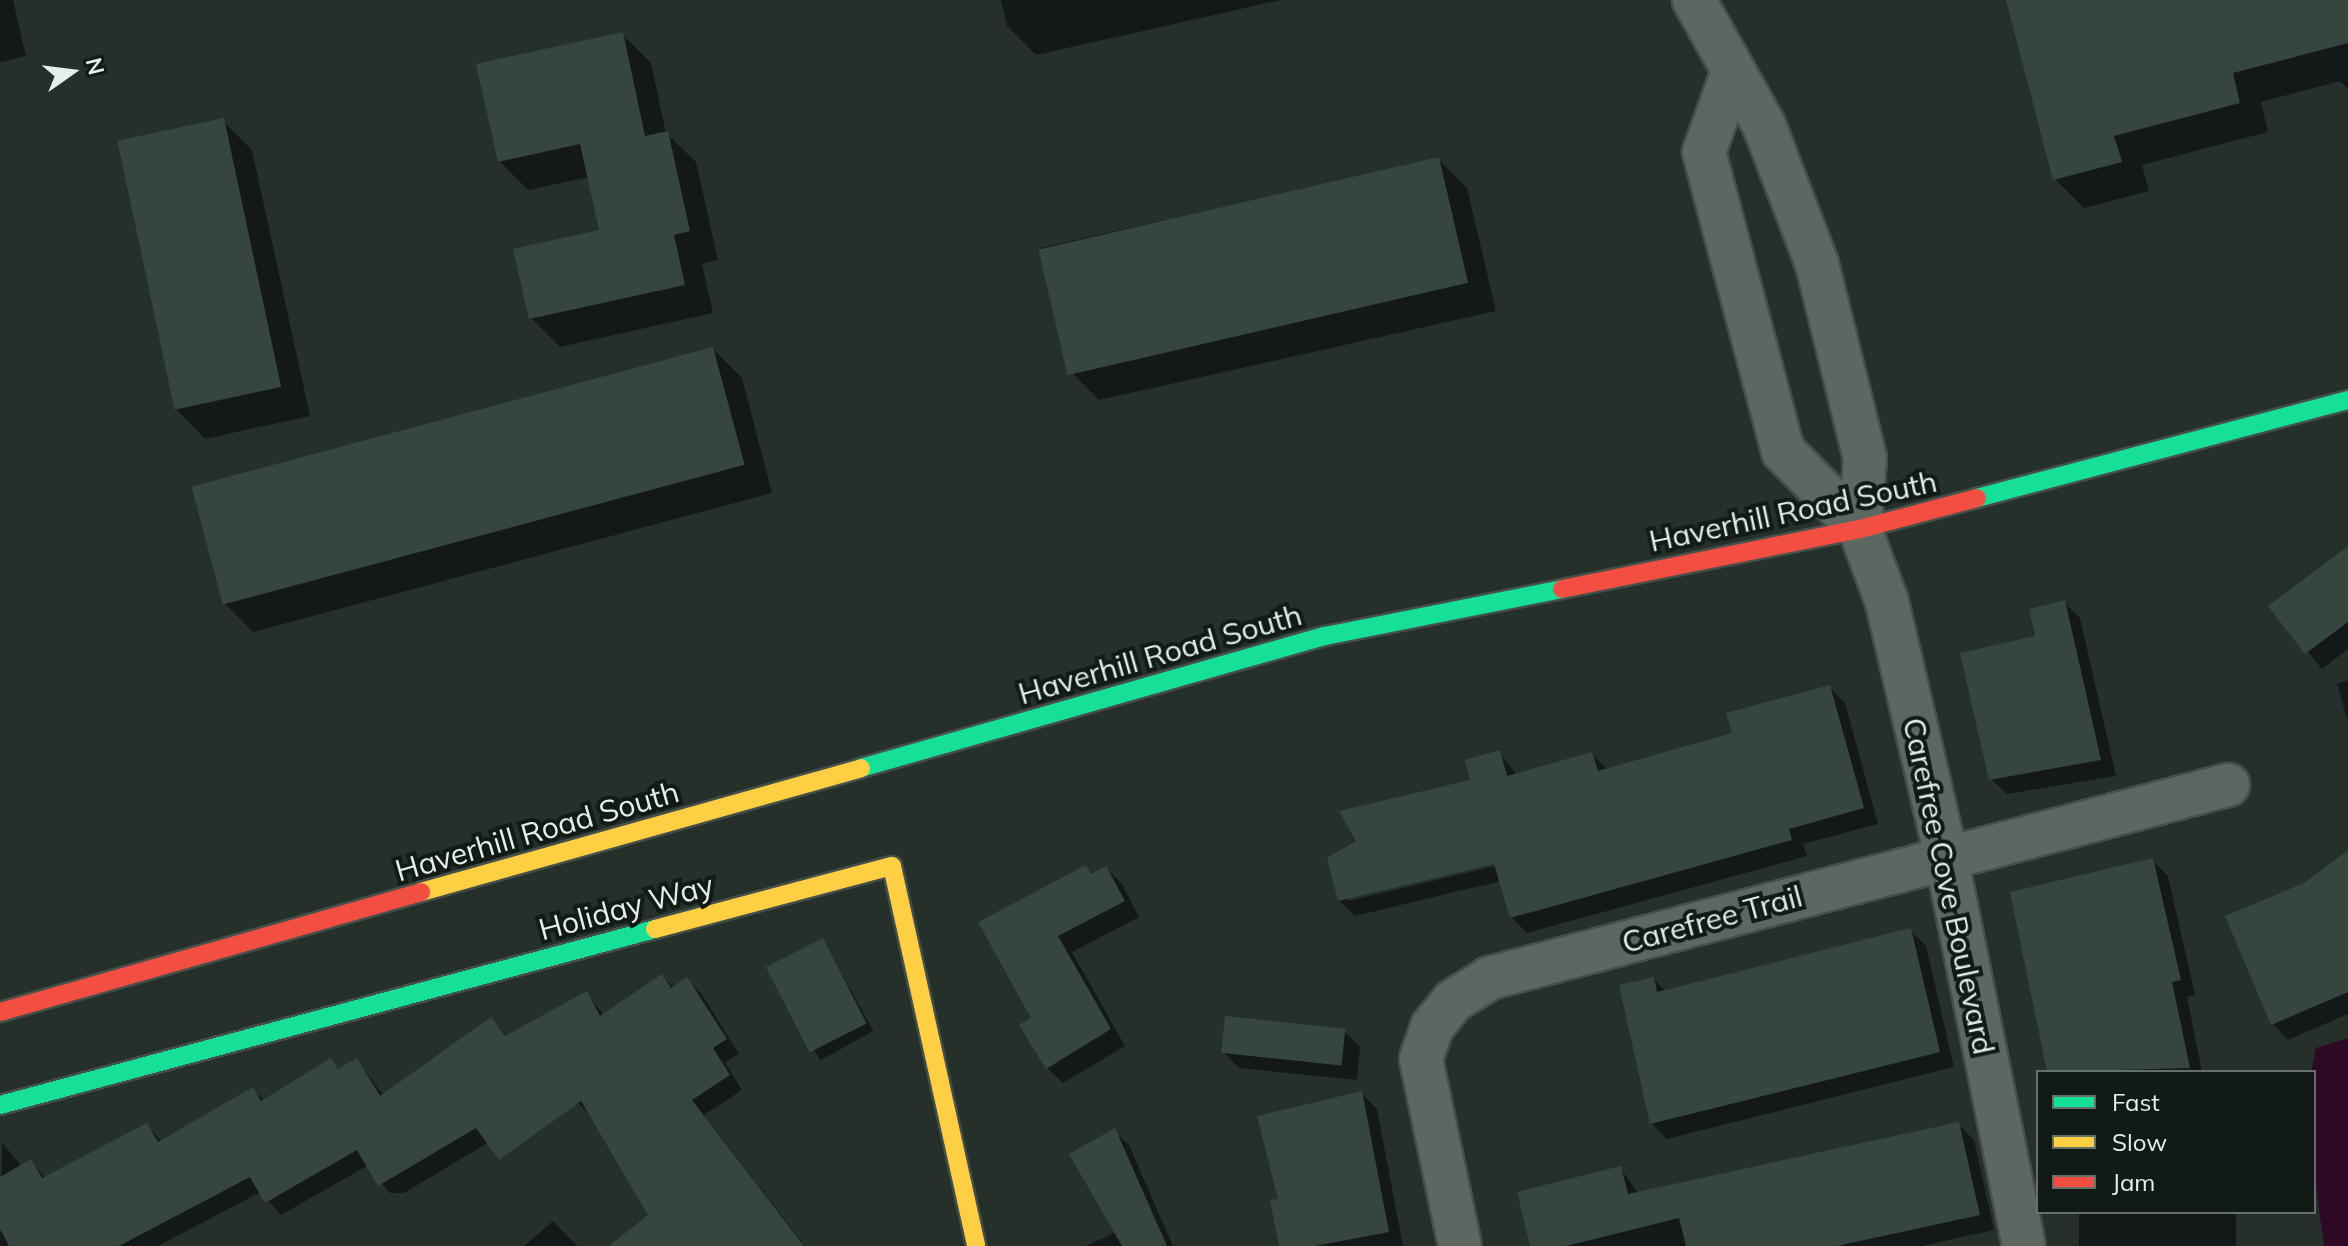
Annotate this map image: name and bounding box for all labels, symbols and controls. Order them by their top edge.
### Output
north arrow [32,32,112,112]
text: N [80,55,111,78]
street label: Haverhill Road South [1646,463,1940,559]
street label: Haverhill Road South [1014,596,1306,712]
street label: Carefree Cove Boulevard [1896,714,2002,1058]
street label: Haverhill Road South [391,773,683,889]
street label: Holiday Way [535,866,717,948]
street label: Carefree Trail [1618,878,1806,960]
legend [2036,1070,2316,1214]
text: Fast [2112,1087,2160,1117]
text: Slow [2112,1127,2167,1157]
text: Jam [2112,1167,2155,1197]

